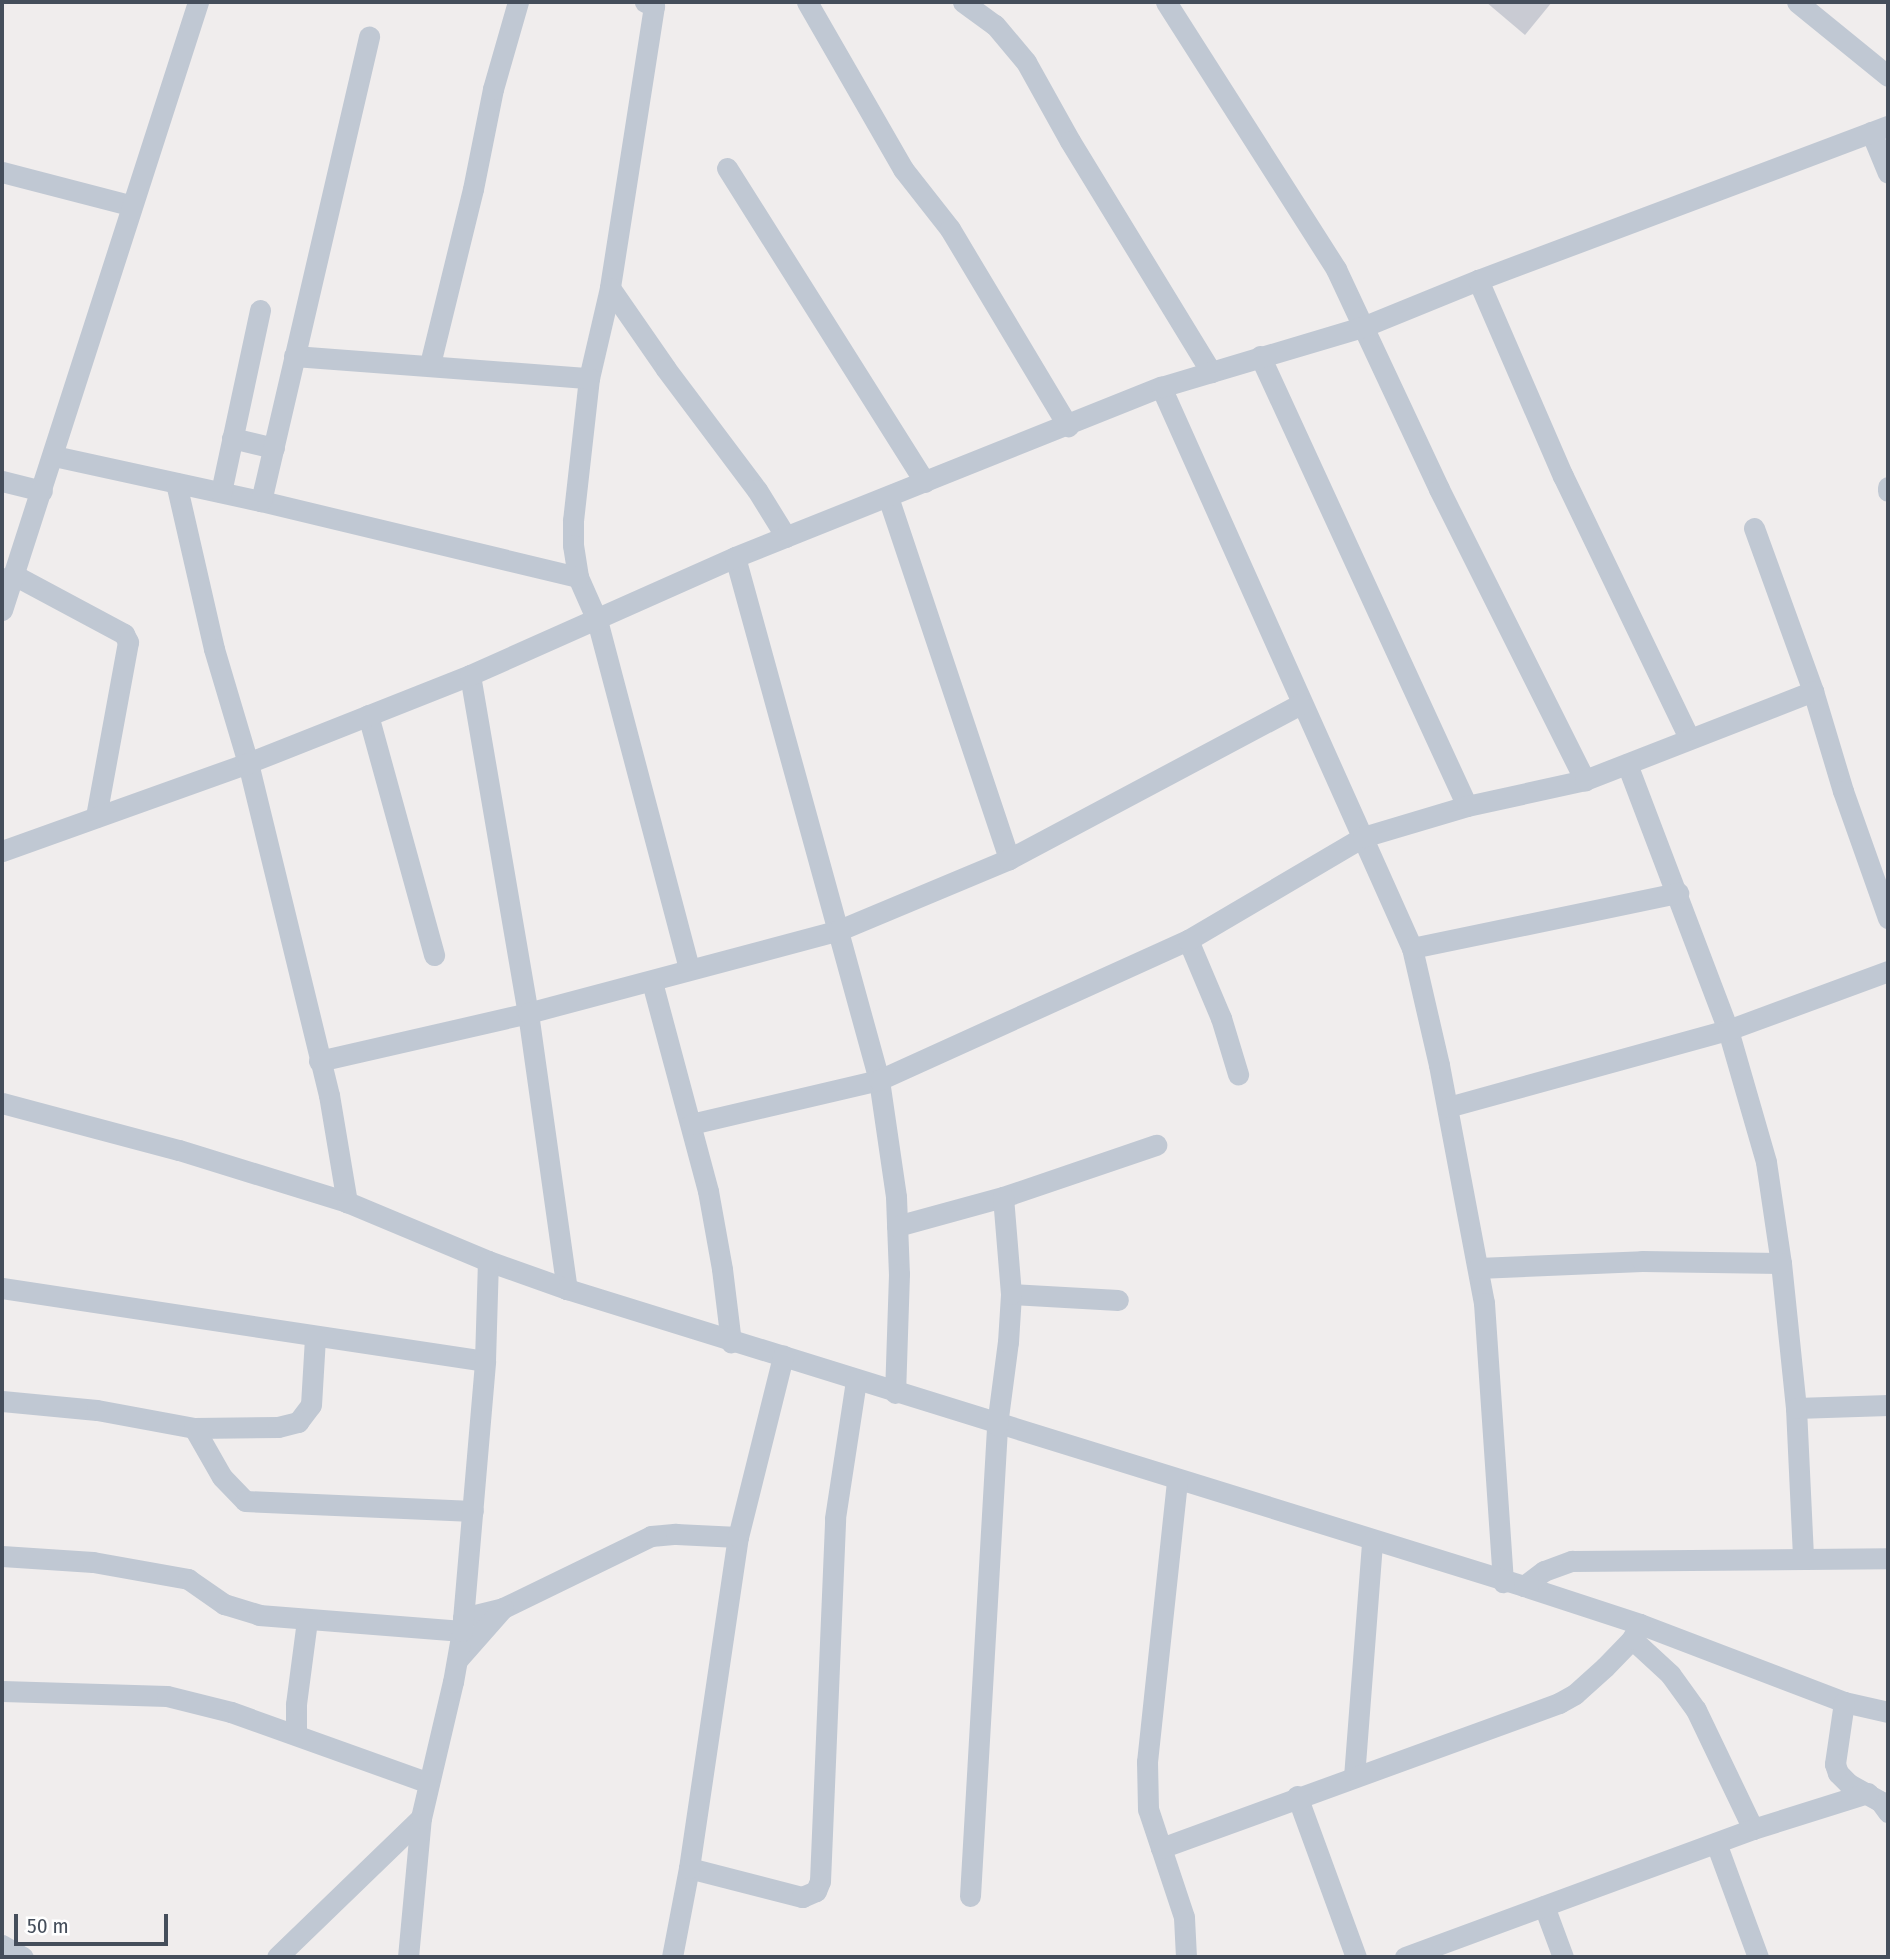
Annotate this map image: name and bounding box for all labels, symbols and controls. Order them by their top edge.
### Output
scale bar [18,1899,172,1943]
text: 50 m [27,1913,69,1939]

